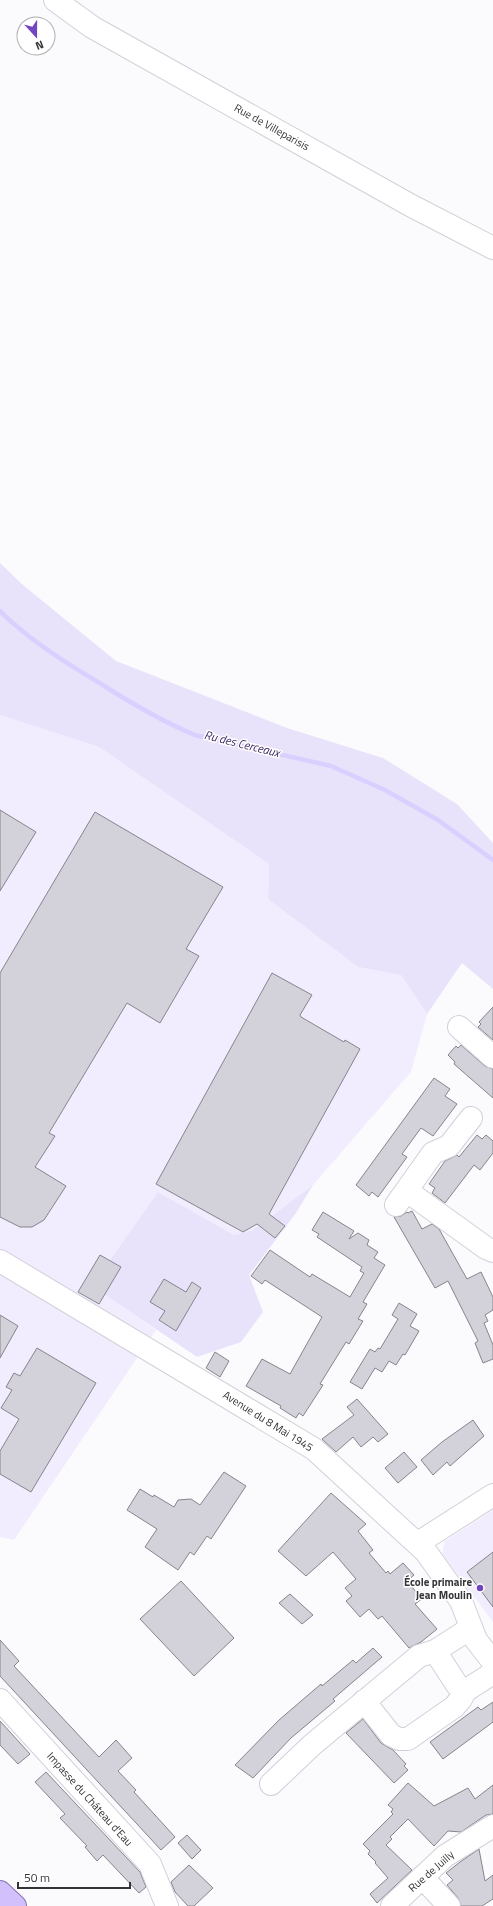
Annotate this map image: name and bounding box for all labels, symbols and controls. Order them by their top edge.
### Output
north arrow [16,16,56,56]
text: N [33,37,46,54]
street label: Rue de Villeparisis [231,100,313,154]
water label: Ru des Cerceaux [202,725,284,763]
street label: Avenue du 8 Mai 1945 [220,1387,316,1455]
place label: École primaire Jean Moulin [404,1574,472,1603]
marker: École primaire Jean Moulin [475,1583,485,1593]
street label: Impasse du Château d'Eau [43,1748,137,1850]
street label: Rue de Juilly [405,1846,458,1895]
scale bar [18,1864,130,1890]
text: 50 m [24,1868,50,1887]

